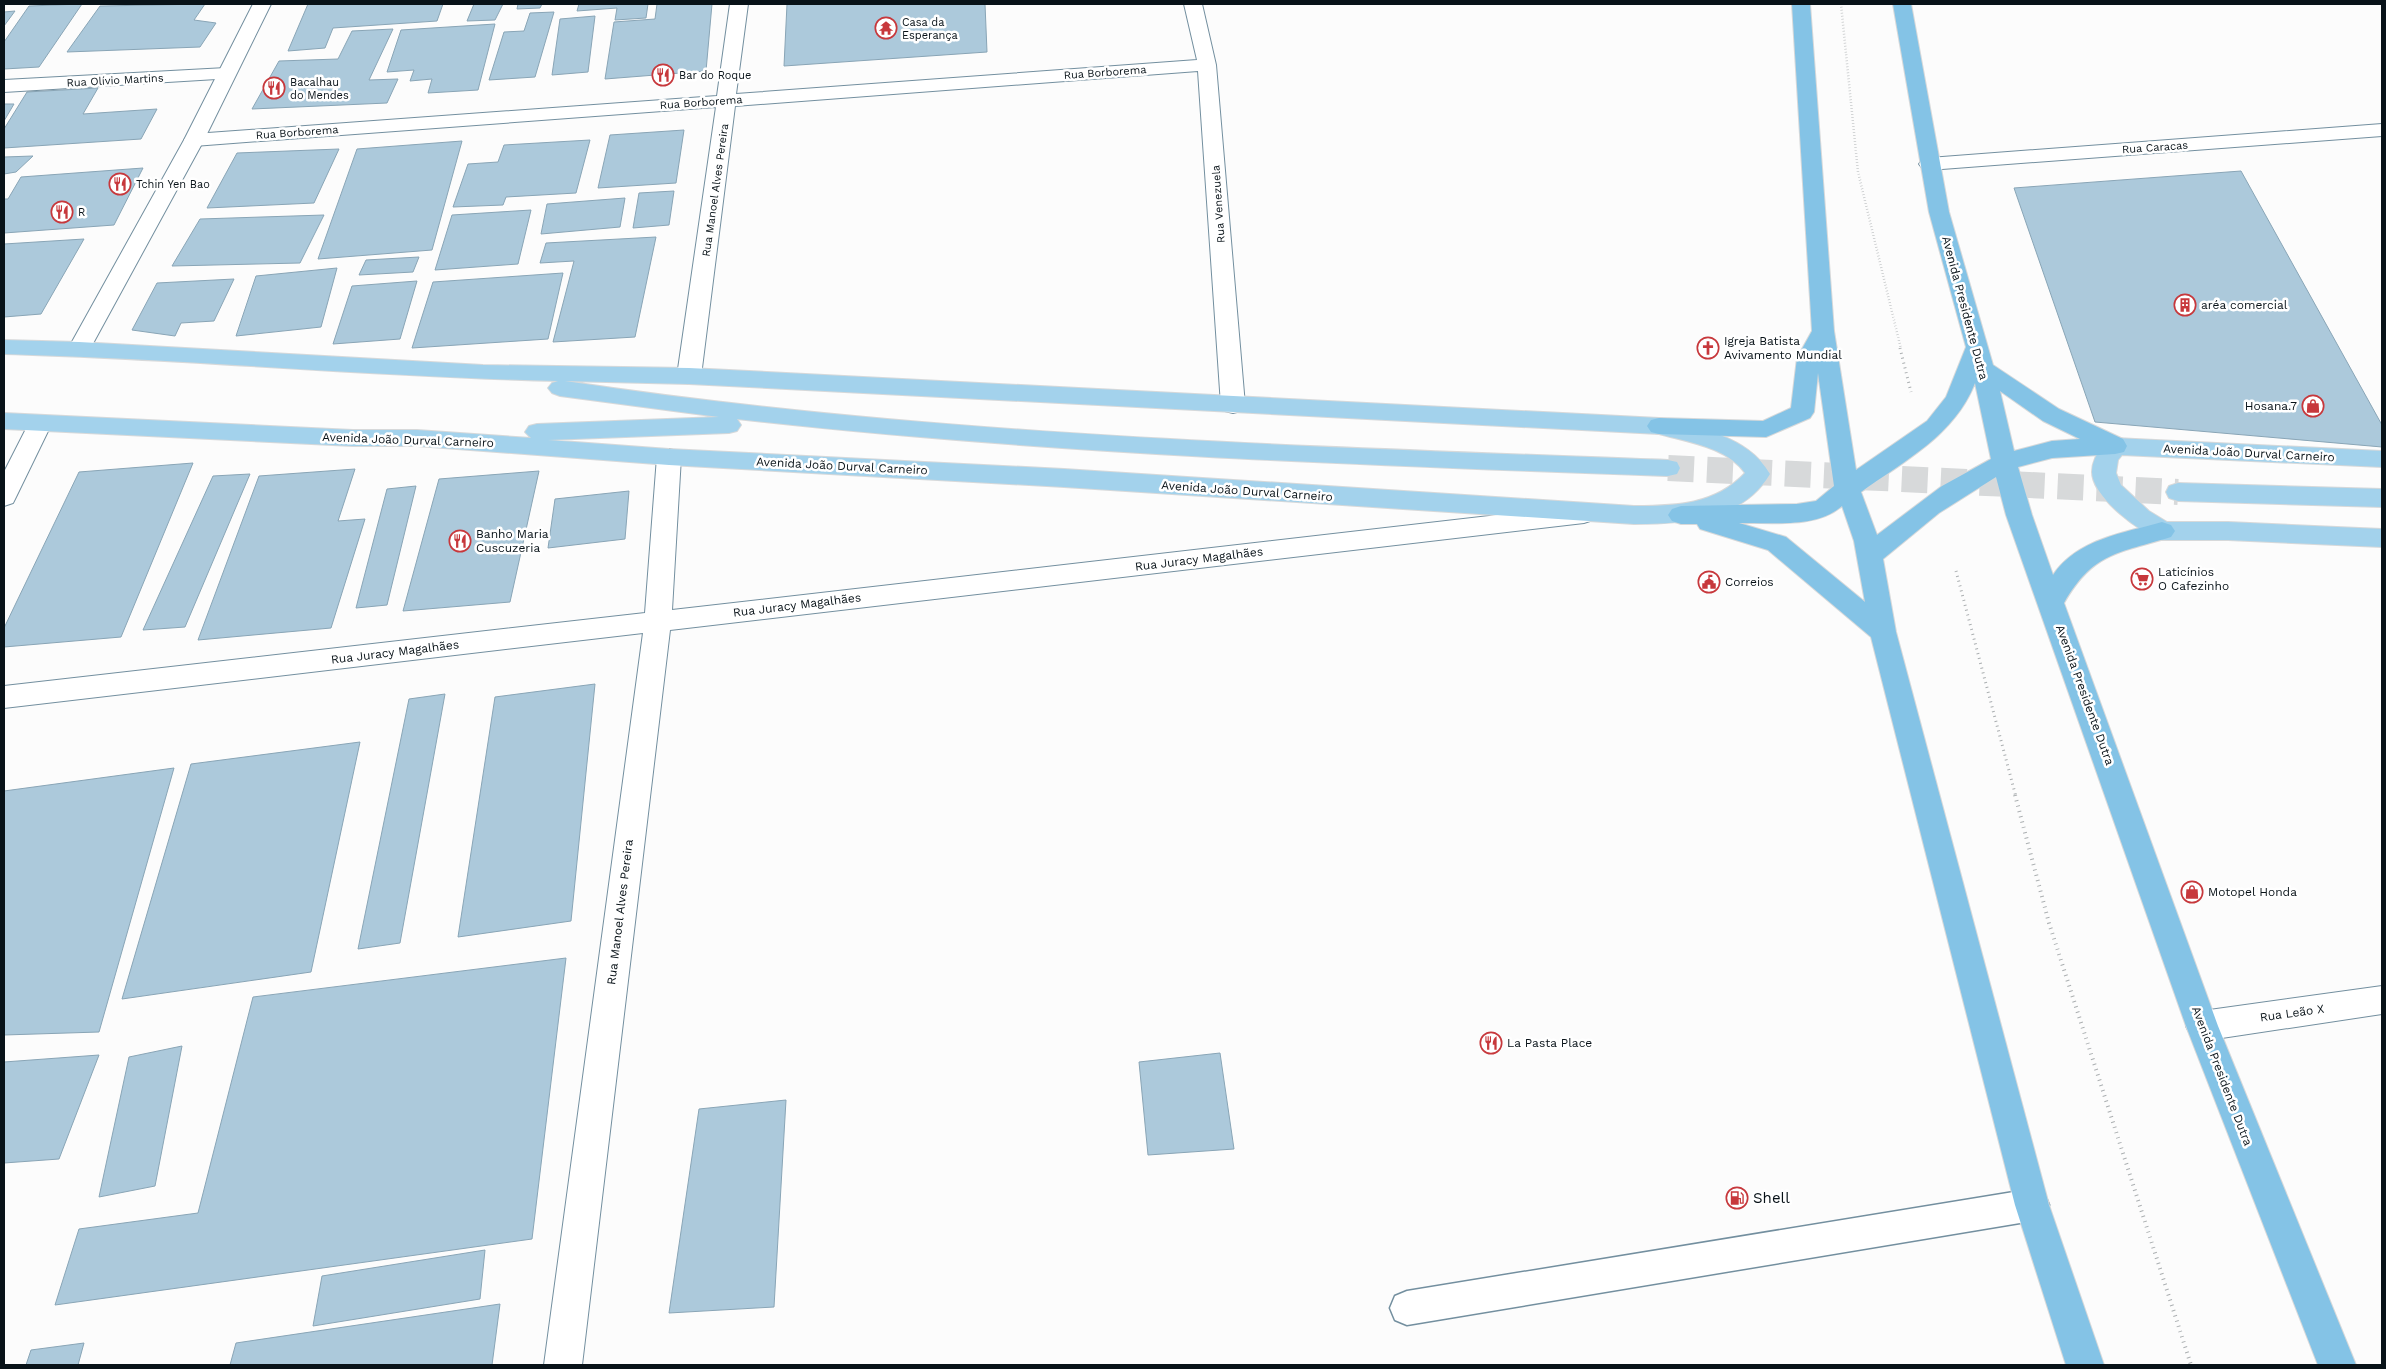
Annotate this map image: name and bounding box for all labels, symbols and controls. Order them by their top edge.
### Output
temple icon: Casa da Esperança [874,16,898,40]
place label: Casa da Esperança [902,16,958,42]
restaurant icon: Bar do Roque [651,63,675,87]
street label: Rua Borborema [1063,63,1147,82]
place label: Bar do Roque [679,69,751,82]
street label: Rua Olívio Martins [66,71,164,90]
restaurant icon: Bacalhau do Mendes [262,76,286,100]
place label: Bacalhau do Mendes [290,76,349,102]
street label: Rua Borborema [659,93,743,112]
street label: Rua Borborema [255,123,339,142]
street label: Rua Manoel Alves Pereira [700,123,731,258]
street label: Rua Caracas [2122,139,2189,156]
street label: Rua Venezuela [1209,165,1228,243]
restaurant icon: Tchin Yen Bao [108,172,132,196]
place label: Tchin Yen Bao [136,178,210,191]
restaurant icon: R [50,200,74,224]
place label: R [78,206,85,219]
street label: Avenida Presidente Dutra [1939,235,1991,382]
building icon: aréa comercial [2173,293,2197,317]
place label: aréa comercial [2201,298,2288,312]
place label: Igreja Batista Avivamento Mundial [1724,334,1842,362]
church icon: Igreja Batista Avivamento Mundial [1696,336,1720,360]
shop icon: Hosana.7 [2301,394,2325,418]
place label: Hosana.7 [2245,399,2297,413]
street label: Avenida João Durval Carneiro [322,430,494,450]
street label: Avenida João Durval Carneiro [2163,442,2335,464]
street label: Avenida João Durval Carneiro [756,455,928,477]
street label: Avenida João Durval Carneiro [1161,478,1333,504]
place label: Banho Maria Cuscuzeria [476,527,549,555]
restaurant icon: Banho Maria Cuscuzeria [448,529,472,553]
street label: Rua Juracy Magalhães [1134,544,1264,574]
place label: Laticínios O Cafezinho [2158,565,2229,593]
supermarket icon: Laticínios O Cafezinho [2130,567,2154,591]
public building icon: Correios [1697,570,1721,594]
place label: Correios [1725,575,1774,589]
street label: Rua Juracy Magalhães [732,590,862,620]
street label: Avenida Presidente Dutra [2053,623,2117,767]
street label: Rua Juracy Magalhães [330,637,460,667]
street label: Rua Manoel Alves Pereira [604,838,636,986]
shop icon: Motopel Honda [2180,880,2204,904]
place label: Motopel Honda [2208,885,2297,899]
street label: Rua Leão X [2259,1002,2325,1024]
street label: Avenida Presidente Dutra [2189,1004,2255,1148]
restaurant icon: La Pasta Place [1479,1031,1503,1055]
place label: La Pasta Place [1507,1036,1592,1050]
fuel station icon: Shell [1725,1186,1749,1210]
place label: Shell [1753,1189,1790,1207]

